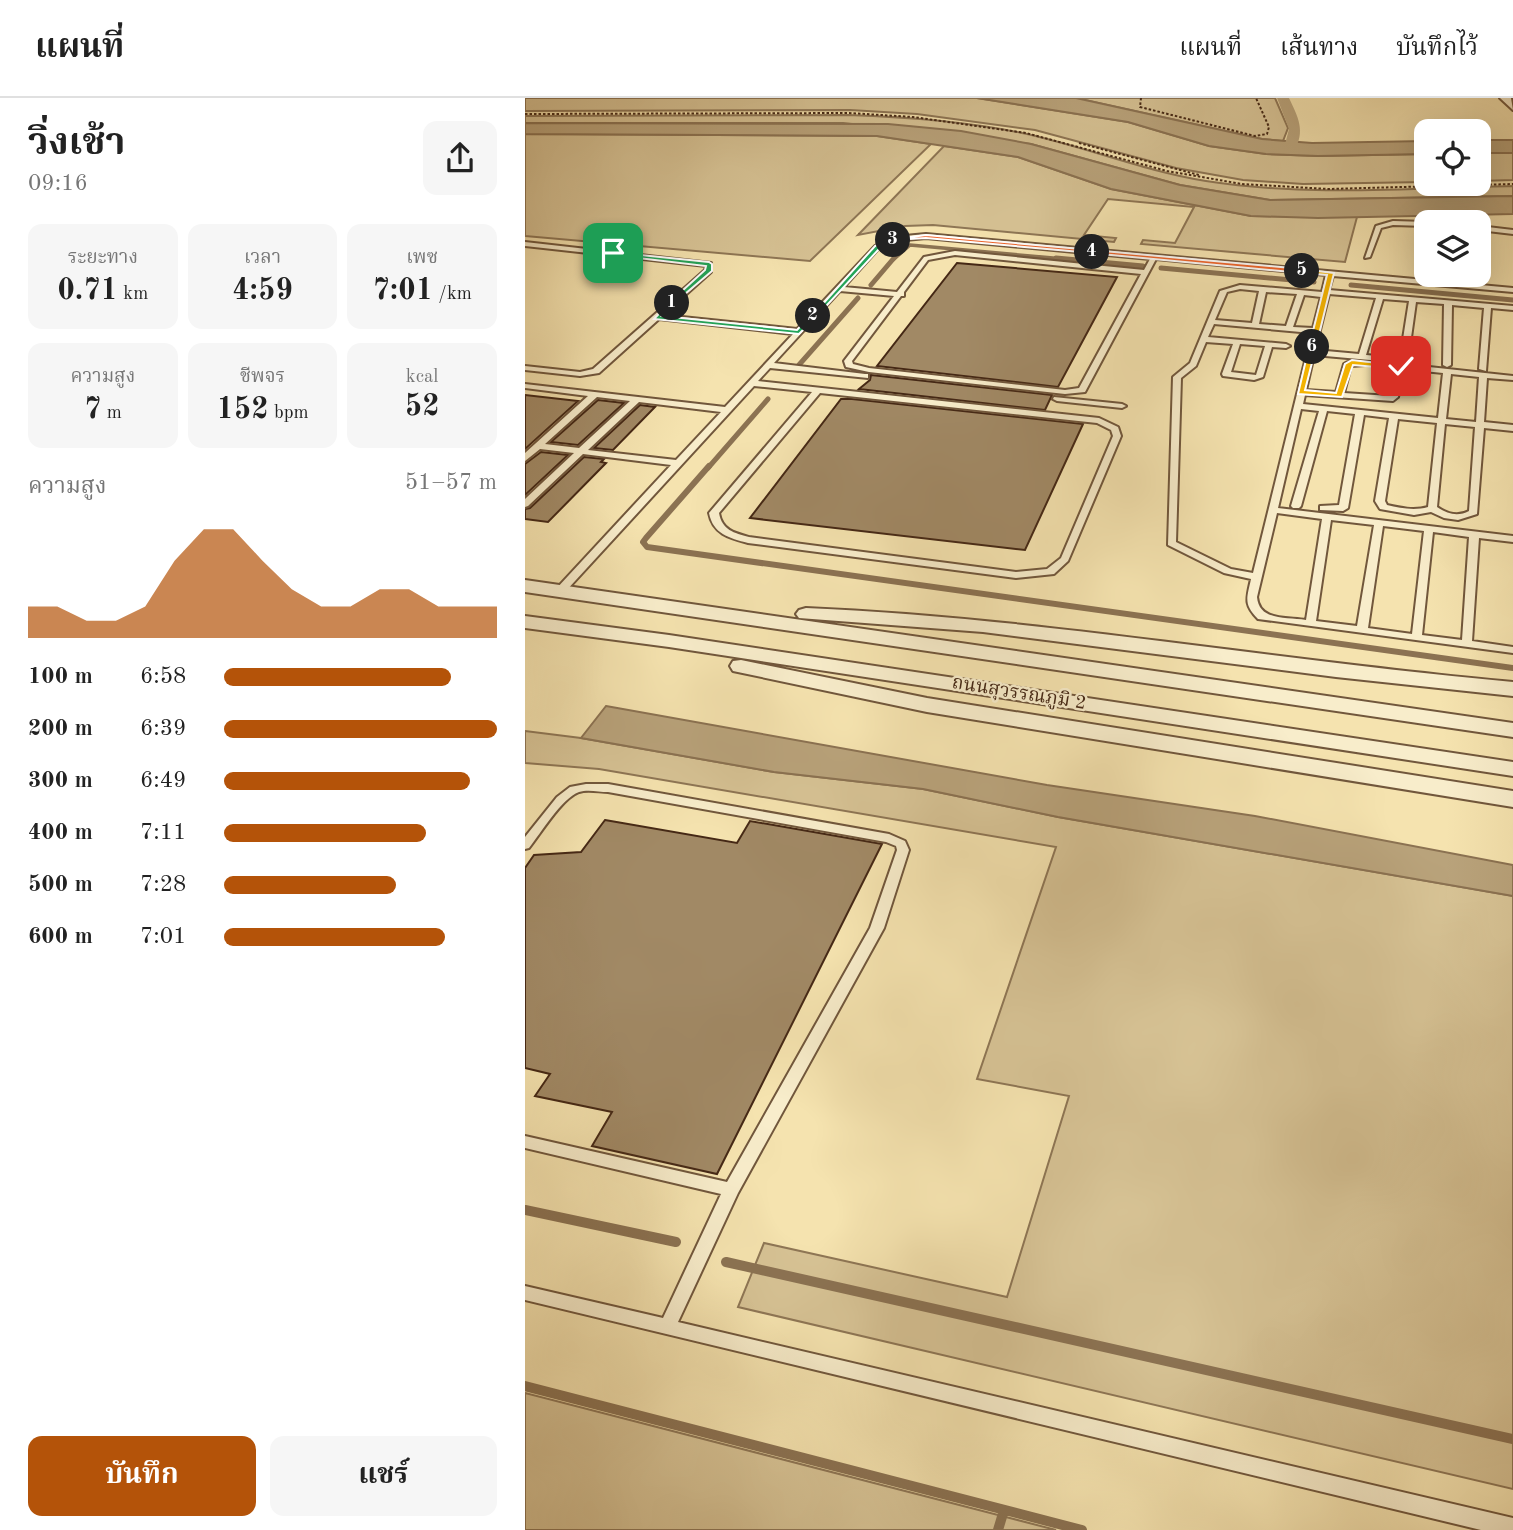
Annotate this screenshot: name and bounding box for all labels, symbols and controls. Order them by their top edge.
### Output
text: แผนที่ [35,32,124,65]
text: แผนที่ [1179,37,1242,61]
text: เส้นทาง [1280,37,1358,61]
text: บันทึกไว้ [1396,37,1478,61]
map controls [1414,119,1491,287]
button: locate [1414,119,1491,196]
button: share [423,121,497,195]
text: วิ่งเช้า [28,125,125,163]
text: 09:16 [28,172,88,195]
button: layers [1414,210,1491,287]
pin: 3 [875,222,911,258]
pin [583,223,643,283]
text: 3 [887,230,898,249]
icon: arrive [594,234,632,272]
pin: 4 [1075,234,1109,270]
text: 4 [1086,242,1097,261]
text: ระยะทาง [68,249,138,268]
text: เวลา [244,249,281,268]
text: เพซ [406,249,438,268]
pin: 5 [1285,254,1319,288]
text: 5 [1296,261,1307,280]
text: 0.71 [57,276,118,306]
text: 4:59 [232,276,293,306]
text: 7:01 [372,276,433,306]
text: km [118,285,148,304]
text: /km [433,285,472,304]
pin: 1 [655,286,689,320]
text: 1 [666,293,677,312]
pin: 2 [795,298,831,333]
text: 2 [807,306,818,325]
pin: 6 [1295,330,1329,364]
pin [1371,336,1431,396]
text: 6 [1306,337,1317,356]
icon: check [1382,347,1420,385]
text: ความสูง [70,368,135,387]
text: ชีพจร [240,368,285,387]
text: kcal [406,368,439,387]
text: 52 [405,392,440,422]
text: 7 [84,395,101,425]
text: 152 [216,395,269,425]
text: m [101,404,122,423]
text: bpm [269,404,309,423]
text: 51–57 m [405,471,497,494]
text: ความสูง [28,475,106,498]
text: 100 m [28,665,93,688]
text: 6:58 [140,665,186,688]
street label: ถนนสุวรรณภูมิ 2 [950,673,1088,715]
text: 200 m [28,717,93,740]
text: 6:39 [140,717,186,740]
text: 300 m [28,769,93,792]
text: 6:49 [140,769,186,792]
text: 400 m [28,821,93,844]
text: 7:11 [140,821,186,844]
text: 500 m [28,873,93,896]
text: 7:28 [140,873,186,896]
text: 600 m [28,925,93,948]
text: 7:01 [140,925,186,948]
button: บันทึก [28,1436,256,1516]
button: แชร์ [270,1436,497,1516]

